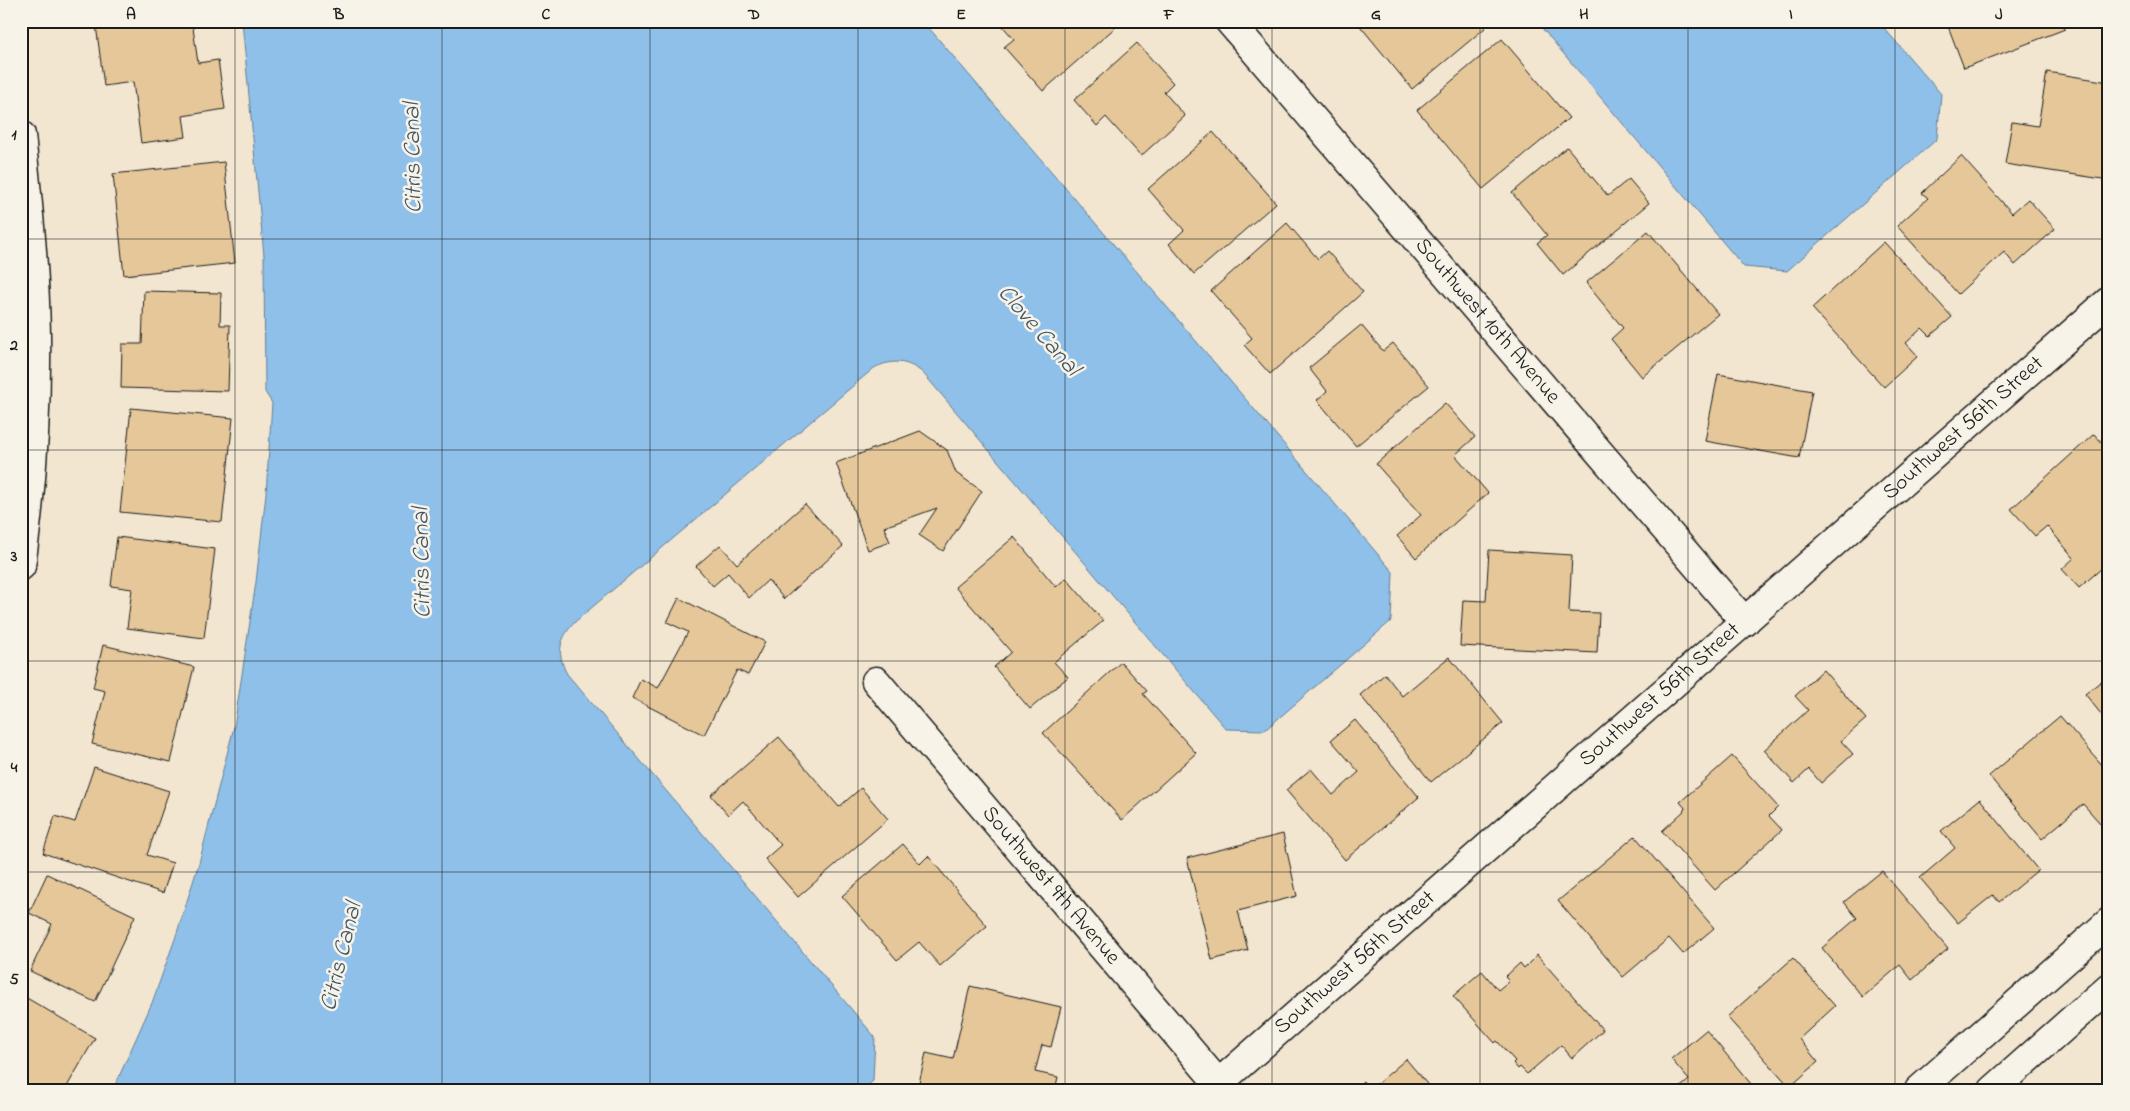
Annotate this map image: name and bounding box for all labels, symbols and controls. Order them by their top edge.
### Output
text: A [126,3,136,27]
text: B [333,3,345,27]
text: C [542,3,551,27]
text: D [747,3,760,27]
text: E [956,3,966,27]
text: F [1163,3,1175,27]
text: G [1371,3,1381,27]
text: H [1579,3,1589,27]
text: I [1789,3,1793,27]
text: J [1995,3,2003,27]
water label: Citris Canal [395,99,432,214]
text: 1 [11,123,17,147]
street label: Southwest 10th Avenue [1406,231,1568,412]
water label: Clove Canal [988,277,1090,387]
text: 2 [9,334,18,358]
street label: Southwest 56th Street [1876,348,2052,508]
water label: Citris Canal [404,504,441,619]
text: 3 [10,545,18,569]
street label: Southwest 56th Street [1572,615,1748,775]
text: 4 [10,756,18,780]
street label: Southwest 9th Avenue [973,799,1127,973]
street label: Southwest 56th Street [1267,883,1443,1043]
water label: Citris Canal [312,896,373,1015]
text: 5 [9,968,19,992]

